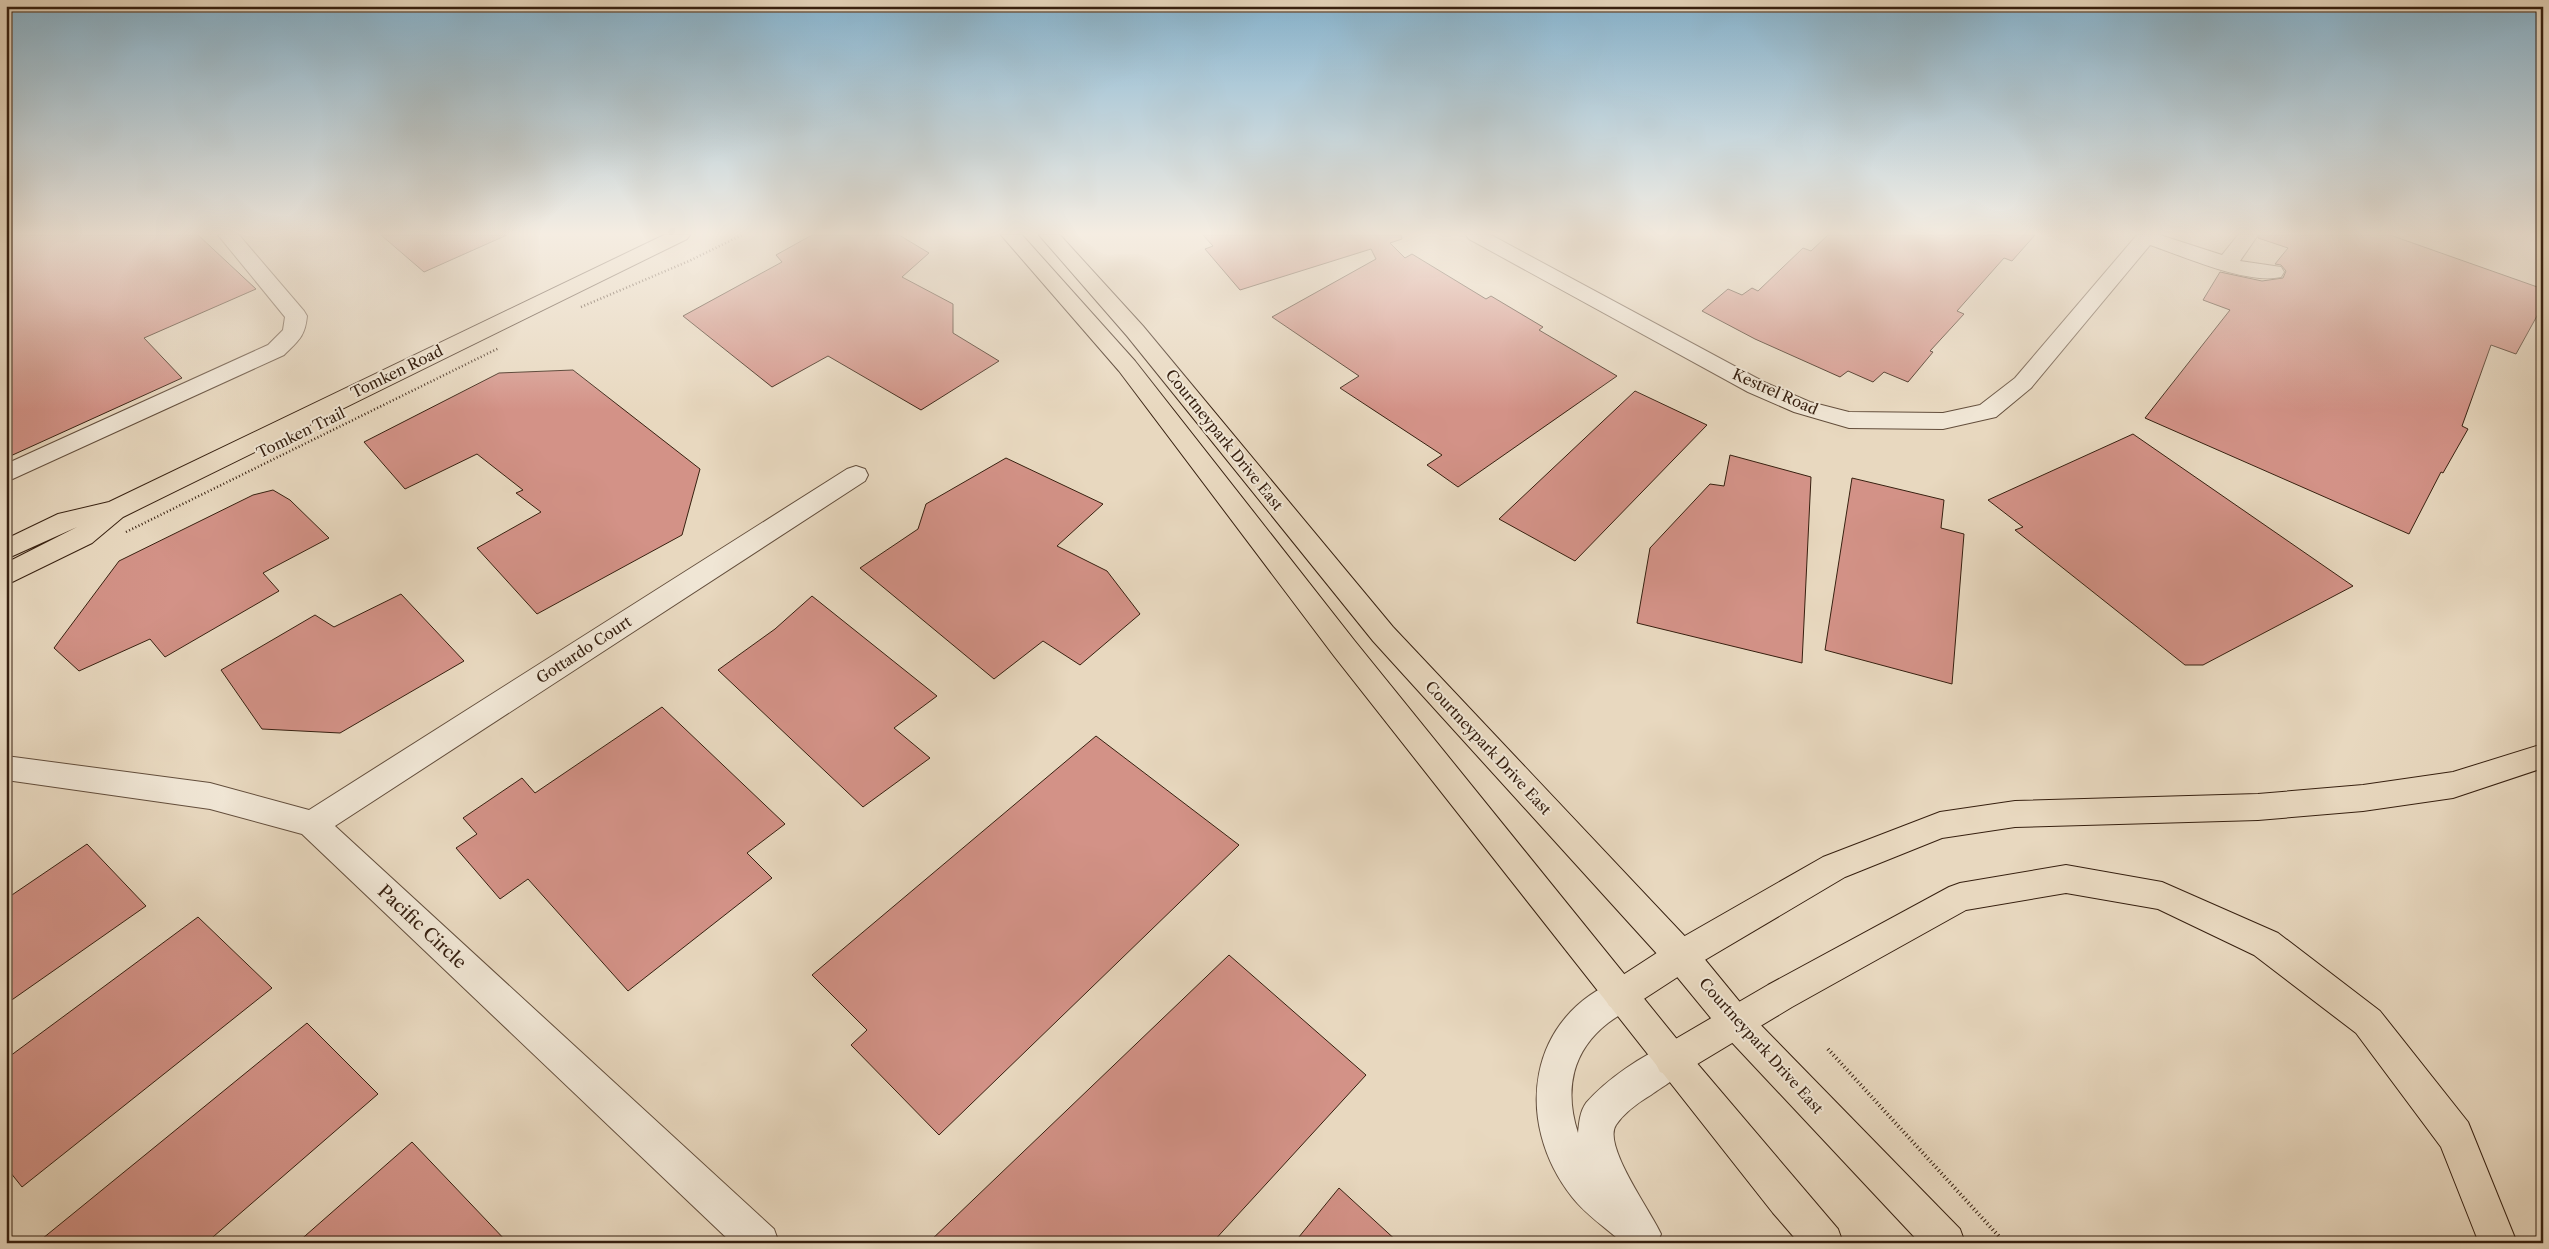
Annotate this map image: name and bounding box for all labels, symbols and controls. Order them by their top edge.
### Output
street label: Tomken Road [348,341,446,402]
street label: Kestrel Road [1730,364,1821,419]
street label: Courtneypark Drive East [1162,365,1288,515]
street label: Tomken Trail [254,403,349,462]
street label: Gottardo Court [532,611,636,687]
street label: Courtneypark Drive East [1421,677,1556,819]
street label: Pacific Circle [373,880,471,974]
street label: Courtneypark Drive East [1695,974,1828,1118]

